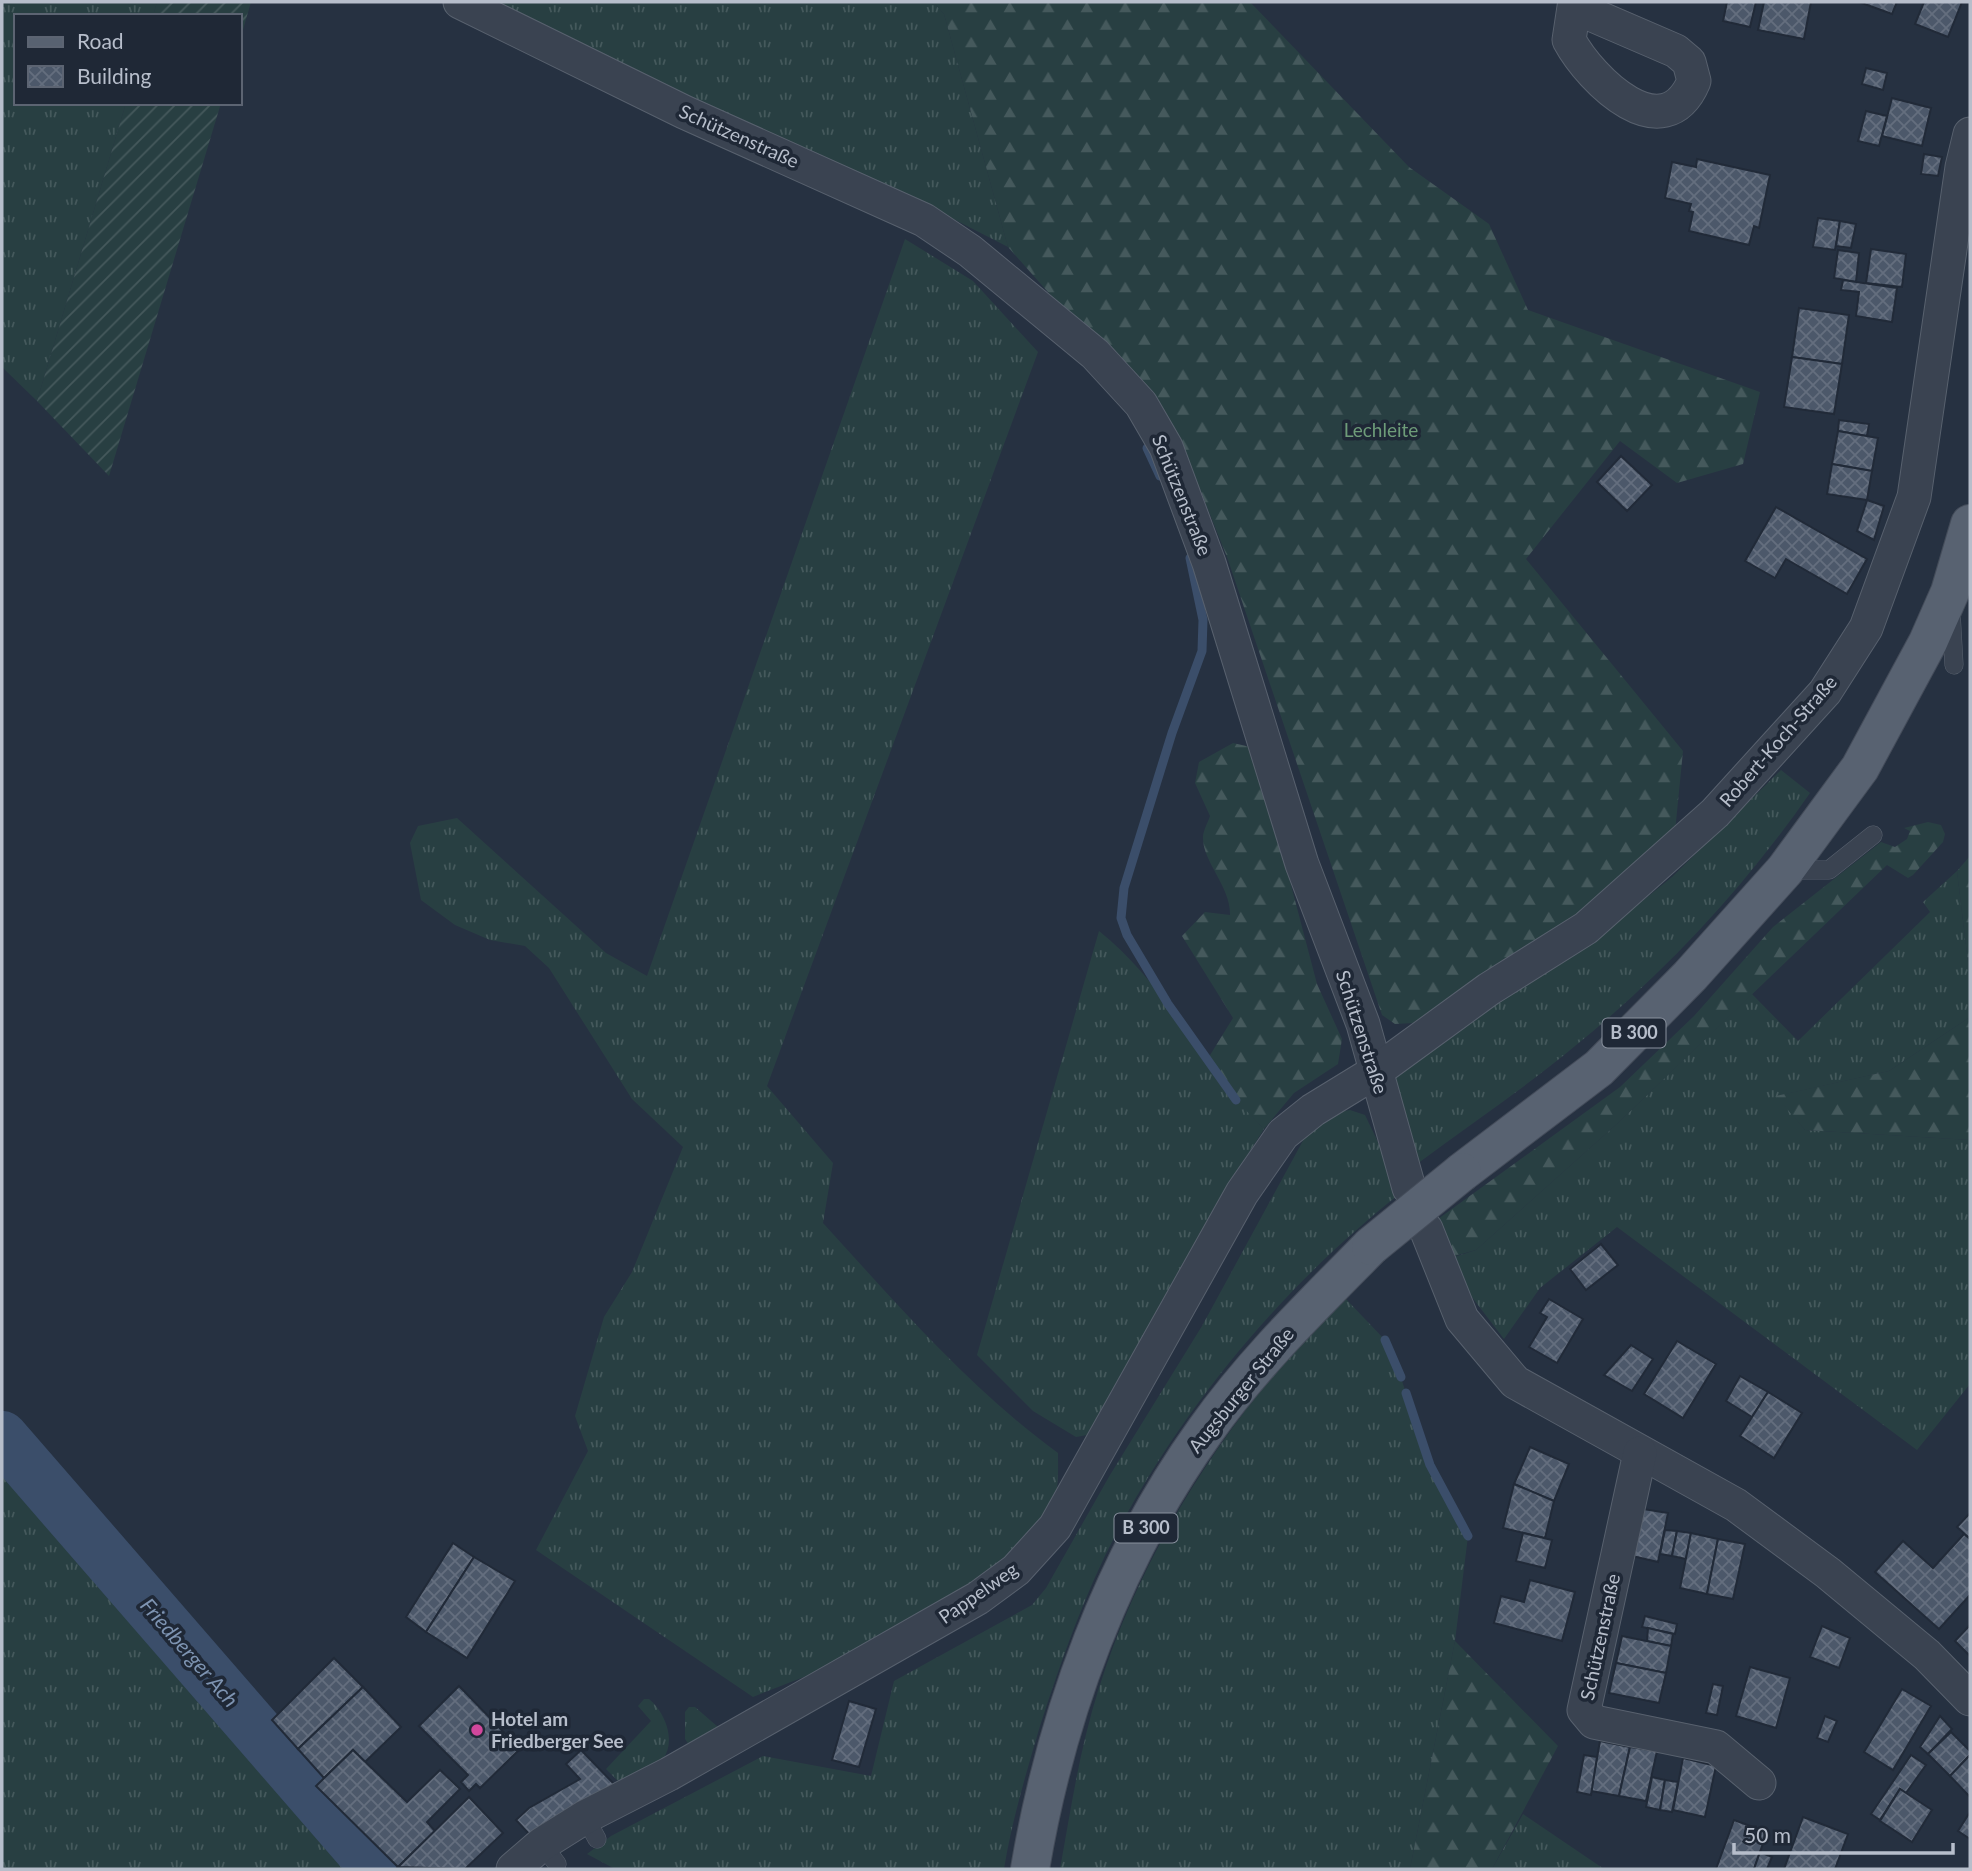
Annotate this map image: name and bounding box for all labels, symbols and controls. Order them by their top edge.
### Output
legend [14,14,242,105]
text: Road [77,28,124,53]
text: Building [77,63,152,88]
street label: Schützenstraße [676,99,803,172]
park label: Lechleite [1344,418,1418,441]
street label: Schützenstraße [1148,431,1217,559]
street label: Robert-Koch-Straße [1714,670,1841,811]
street label: Schützenstraße [1332,967,1393,1097]
road number: B 300 [1602,1018,1666,1048]
street label: Augsburger Straße [1183,1322,1298,1457]
road number: B 300 [1114,1513,1178,1542]
street label: Pappelweg [934,1557,1022,1628]
street label: Schützenstraße [1575,1572,1624,1702]
water label: Friedberger Ach [136,1592,244,1712]
place label: Hotel am Friedberger See [491,1707,624,1752]
marker: Hotel am Friedberger See [469,1722,485,1738]
scale bar [1734,1812,1953,1856]
text: 50 m [1744,1822,1791,1847]

